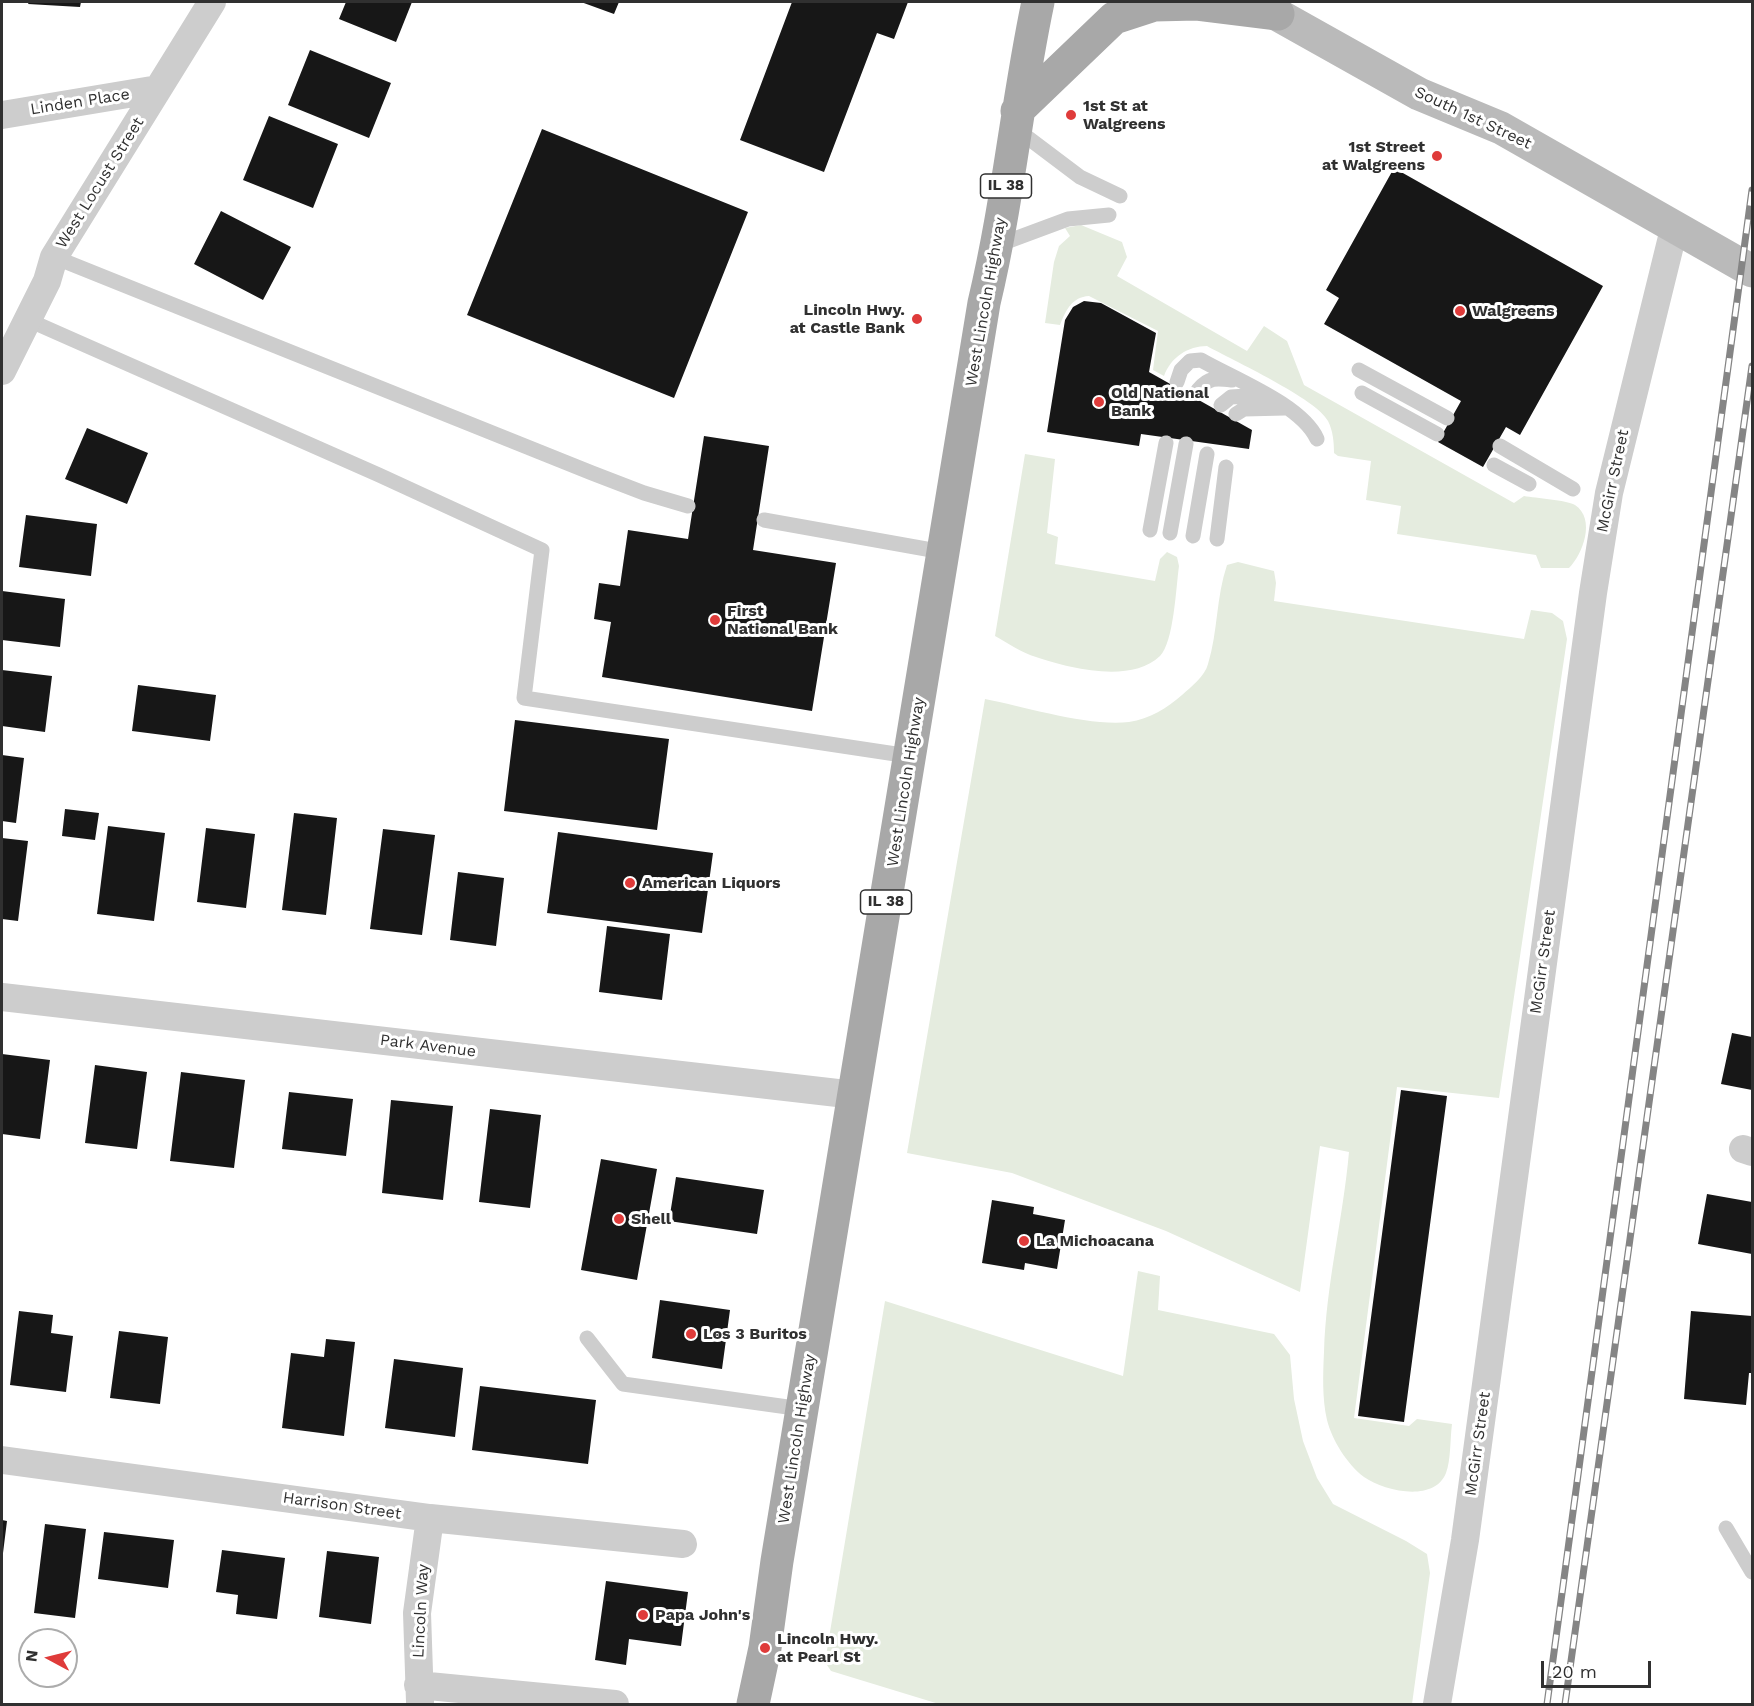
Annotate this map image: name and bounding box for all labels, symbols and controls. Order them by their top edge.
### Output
street label: South 1st Street [1411,83,1535,153]
street label: Linden Place [29,85,131,119]
place label: 1st St at Walgreens [1083,96,1166,134]
marker: 1st St at Walgreens [1064,108,1078,122]
street label: West Locust Street [52,114,148,252]
place label: 1st Street at Walgreens [1322,137,1425,175]
marker: 1st Street at Walgreens [1430,149,1444,163]
road number: IL 38 [980,174,1032,198]
street label: West Lincoln Highway [962,216,1010,388]
place label: Lincoln Hwy. at Castle Bank [790,300,905,338]
place label: Walgreens [1472,301,1555,321]
marker: Walgreens [1453,304,1467,318]
marker: Lincoln Hwy. at Castle Bank [910,312,924,326]
place label: Old National Bank [1111,383,1209,421]
marker: Old National Bank [1092,395,1106,409]
street label: McGirr Street [1593,428,1633,534]
place label: First National Bank [727,601,838,639]
marker: First National Bank [708,613,722,627]
street label: West Lincoln Highway [883,696,929,868]
place label: American Liquors [642,873,781,893]
marker: American Liquors [623,876,637,890]
road number: IL 38 [860,890,912,914]
street label: McGirr Street [1526,909,1560,1015]
street label: Park Avenue [379,1031,477,1061]
place label: Shell [631,1209,671,1229]
marker: Shell [612,1212,626,1226]
place label: La Michoacana [1036,1231,1154,1251]
marker: La Michoacana [1017,1234,1031,1248]
place label: Los 3 Buritos [703,1324,807,1344]
marker: Los 3 Buritos [684,1327,698,1341]
street label: West Lincoln Highway [774,1353,820,1525]
street label: McGirr Street [1461,1391,1495,1497]
street label: Harrison Street [281,1488,403,1524]
street label: Lincoln Way [409,1563,433,1659]
place label: Papa John's [655,1605,750,1625]
marker: Papa John's [636,1608,650,1622]
north arrow [18,1628,78,1688]
place label: Lincoln Hwy. at Pearl St [777,1629,878,1667]
marker: Lincoln Hwy. at Pearl St [758,1641,772,1655]
text: N [21,1649,42,1663]
scale bar [1544,1649,1654,1687]
text: 20 m [1552,1661,1597,1682]

